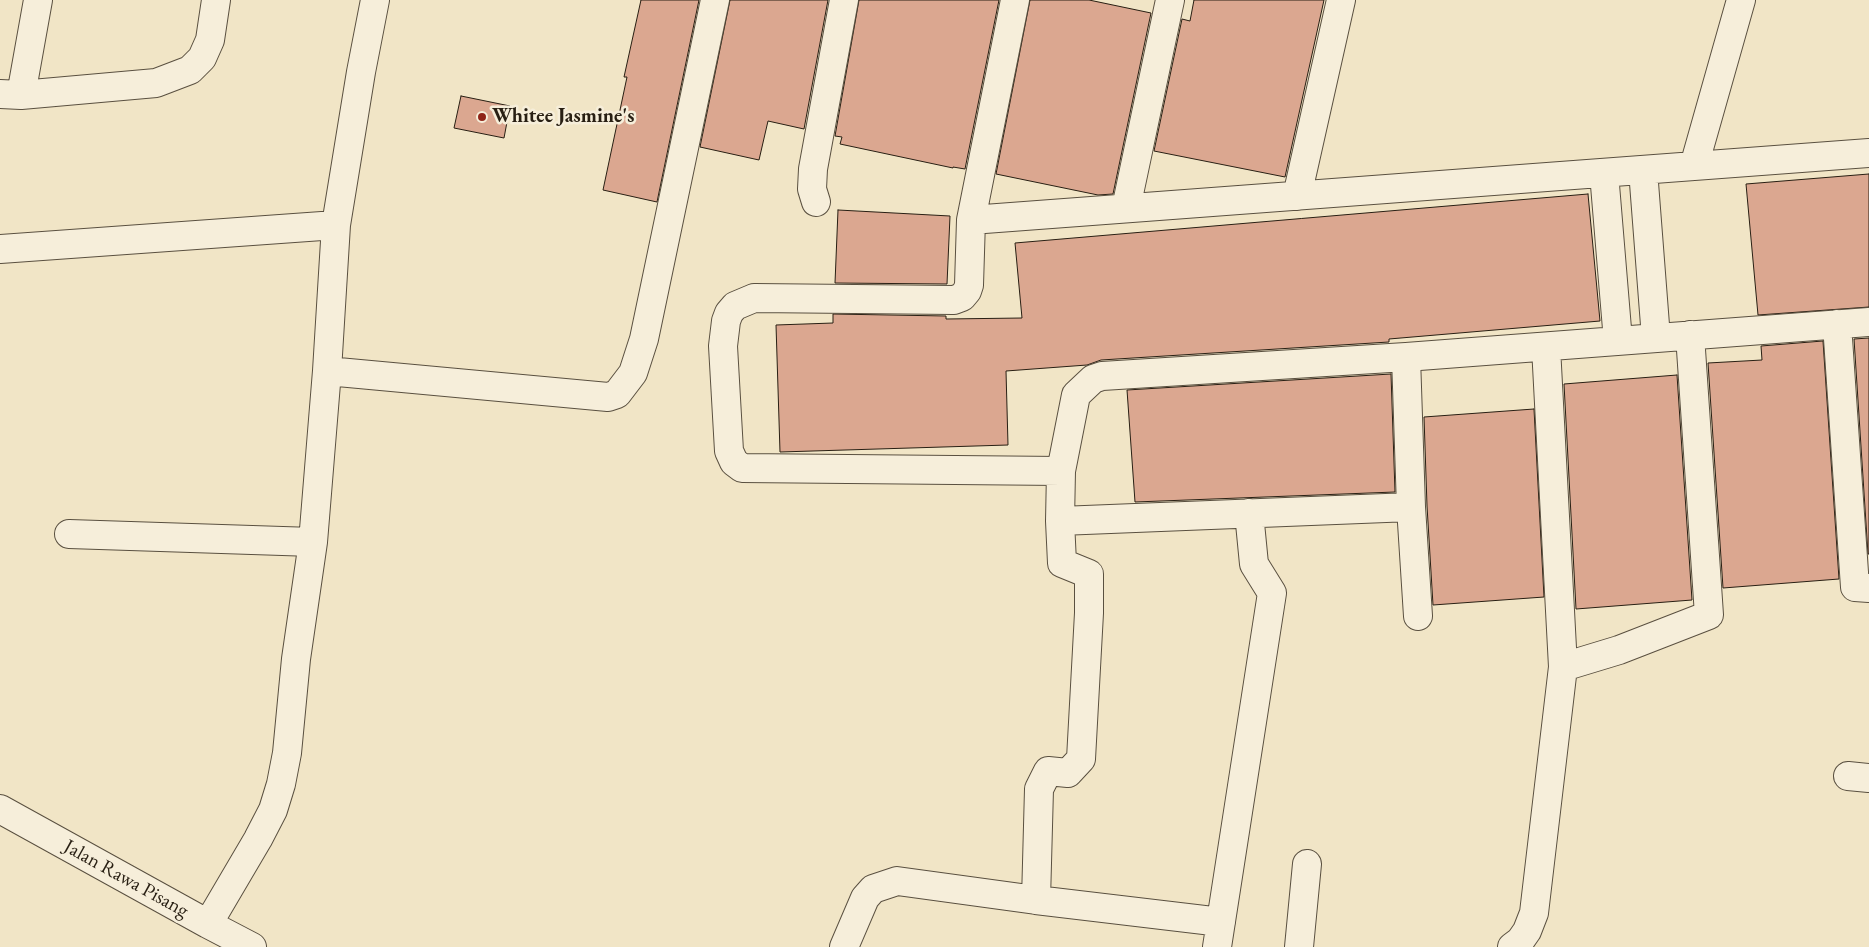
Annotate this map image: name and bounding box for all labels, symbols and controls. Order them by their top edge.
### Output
place label: Whitee Jasmine's [492,105,634,129]
marker: Whitee Jasmine's [476,111,488,123]
street label: Jalan Rawa Pisang [59,835,193,923]

